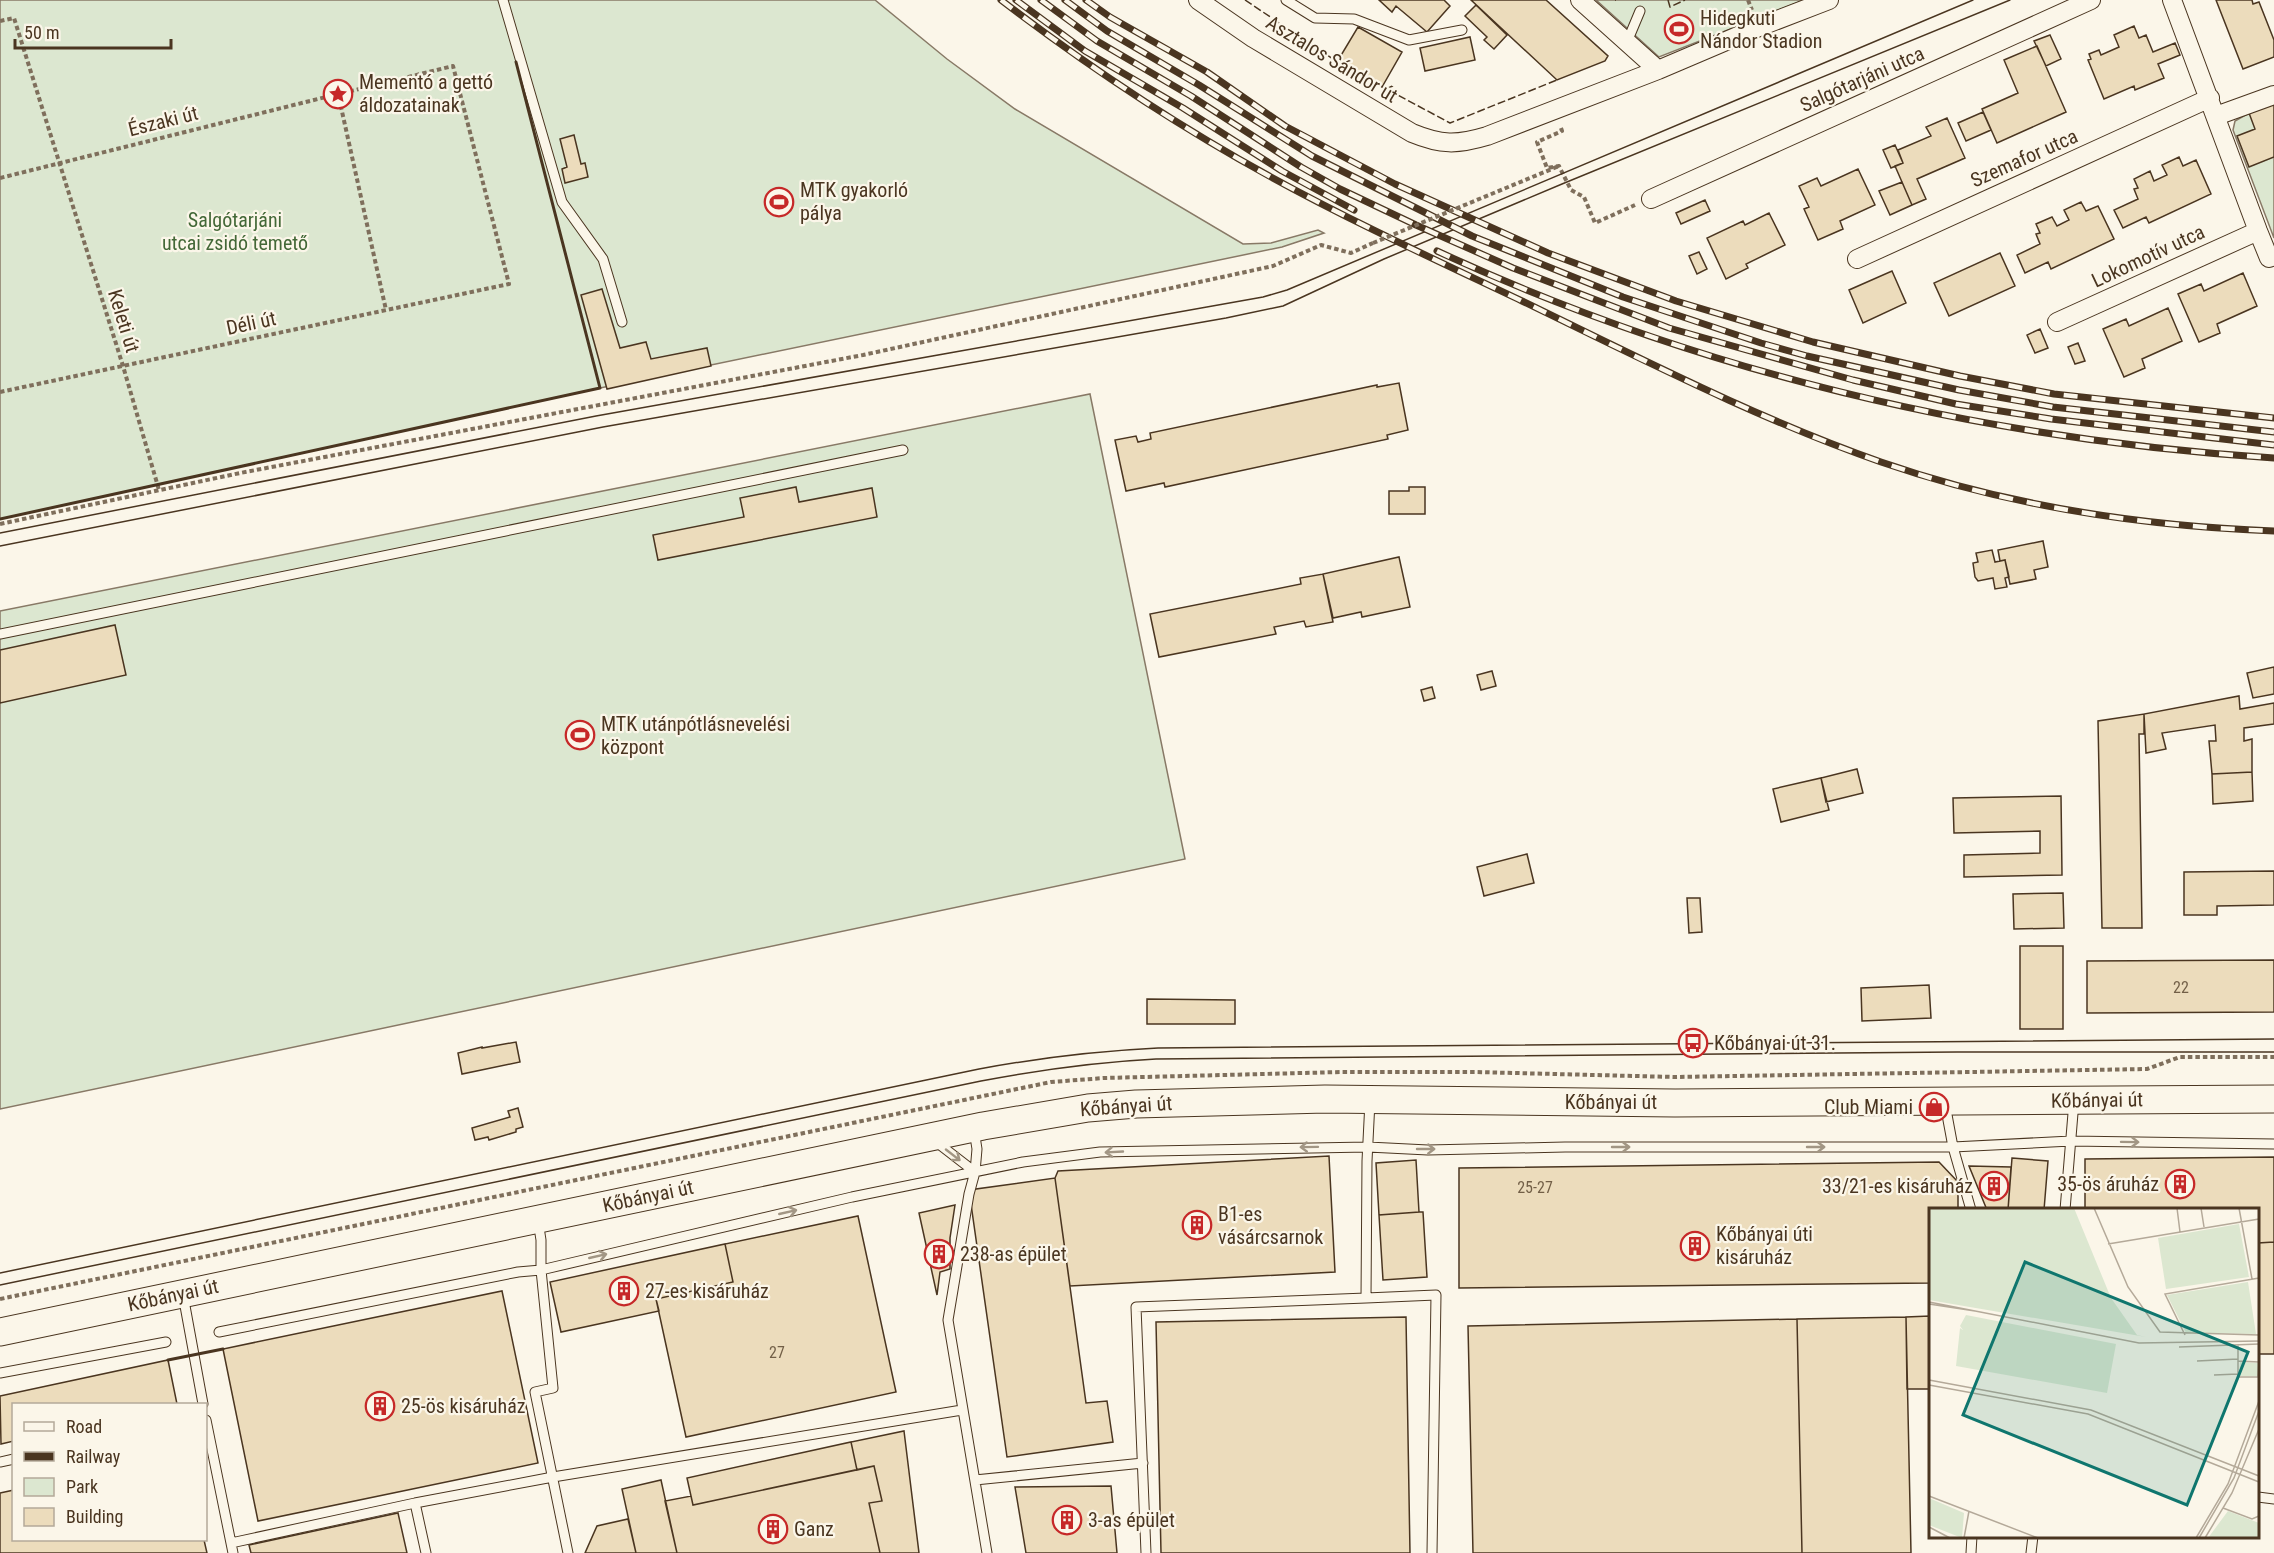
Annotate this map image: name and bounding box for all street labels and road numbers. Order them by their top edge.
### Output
street label: Asztalos Sándor út [1262,10,1402,108]
street label: Salgótarjáni utca [1796,41,1928,117]
street label: Északi út [126,101,201,141]
street label: Szemafor utca [1967,124,2081,192]
street label: Lokomotív utca [2088,219,2208,293]
street label: Keleti út [103,287,145,356]
street label: Déli út [224,306,278,340]
street label: Kőbányai út [2051,1087,2143,1113]
street label: Kőbányai út [1565,1090,1657,1114]
street label: Kőbányai út [1079,1091,1173,1121]
street label: Kőbányai út [600,1175,696,1217]
street label: Kőbányai út [125,1274,221,1316]

